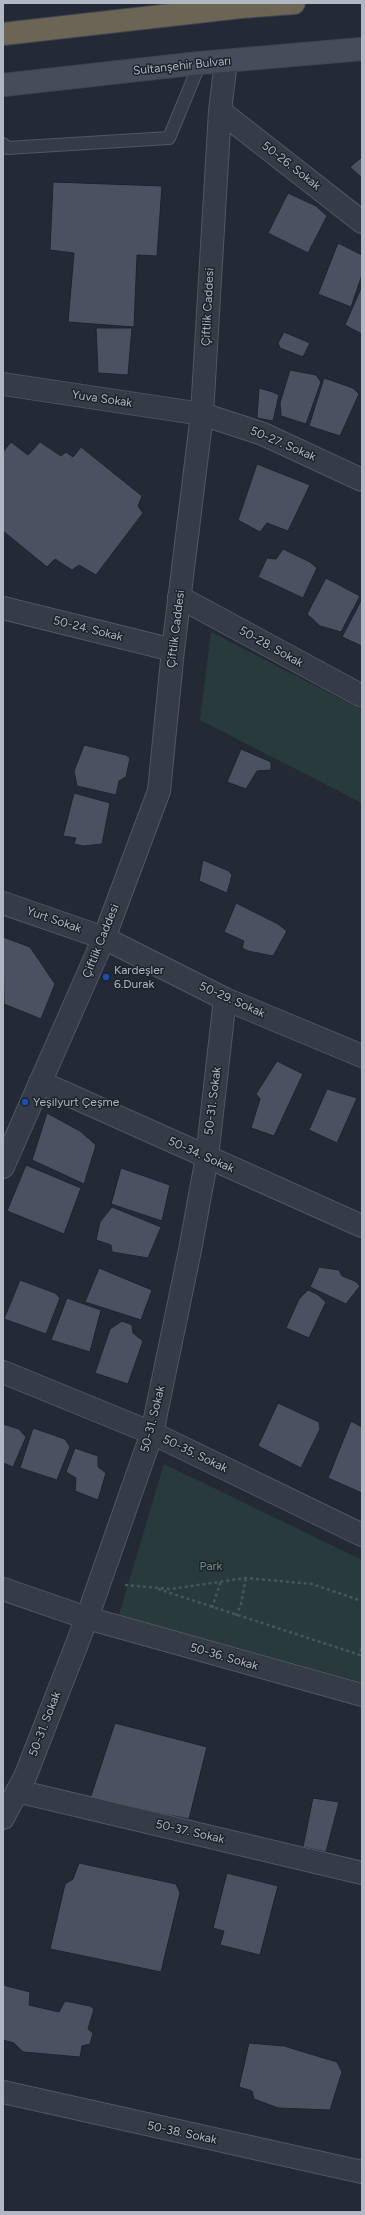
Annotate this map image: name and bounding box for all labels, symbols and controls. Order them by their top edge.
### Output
street label: Sultanşehir Bulvarı [132,54,232,78]
street label: 50-26. Sokak [259,139,323,193]
street label: Çiftlik Caddesi [199,267,217,347]
street label: Yuva Sokak [71,388,133,410]
street label: 50-27. Sokak [248,424,318,464]
street label: Çiftlik Caddesi [164,589,188,669]
street label: 50-24. Sokak [52,613,124,645]
street label: 50-28. Sokak [236,623,306,671]
street label: Çiftlik Caddesi [80,902,122,980]
street label: Yurt Sokak [25,904,83,936]
place label: Kardeşler 6.Durak [114,963,164,991]
marker: Kardeşler 6.Durak [101,972,111,982]
street label: 50-29. Sokak [197,979,267,1021]
street label: 50-31. Sokak [202,1066,224,1136]
place label: Yeşilyurt Çeşme [33,1095,119,1109]
marker: Yeşilyurt Çeşme [20,1097,30,1107]
street label: 50-34. Sokak [166,1134,236,1176]
street label: 50-31. Sokak [138,1384,168,1454]
street label: 50-35. Sokak [160,1432,230,1476]
park label: Park [200,1559,222,1573]
street label: 50-36. Sokak [188,1640,260,1674]
street label: 50-31. Sokak [26,1689,64,1759]
street label: 50-37. Sokak [154,1817,226,1847]
street label: 50-38. Sokak [146,2119,218,2147]

